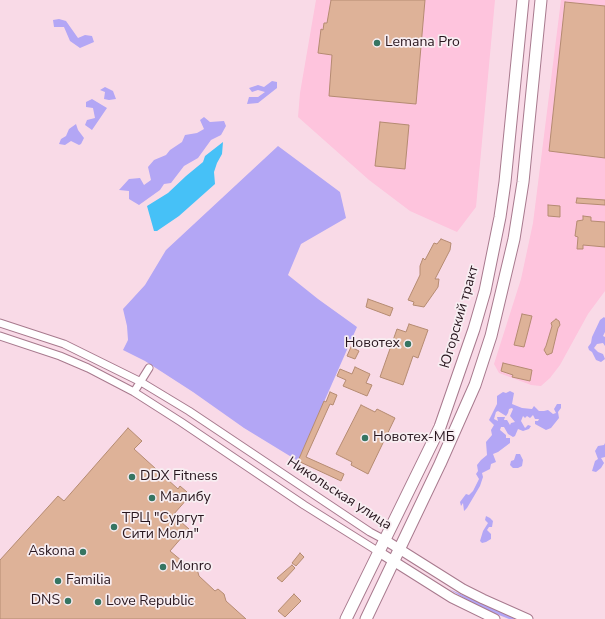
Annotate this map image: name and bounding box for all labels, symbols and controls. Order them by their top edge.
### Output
place label: Lemana Pro [385,35,460,51]
marker: Lemana Pro [372,38,382,48]
street label: Югорский тракт [437,264,483,370]
place label: Новотех [345,336,400,352]
marker: Новотех [403,339,413,349]
place label: Новотех-МБ [373,430,455,446]
marker: Новотех-МБ [360,433,370,443]
street label: Никольская улица [284,454,394,534]
place label: DDX Fitness [140,469,218,485]
marker: DDX Fitness [127,472,137,482]
place label: Малибу [160,490,211,506]
marker: Малибу [147,493,157,503]
place label: ТРЦ "Сургут Сити Молл" [122,511,204,544]
marker: ТРЦ "Сургут Сити Молл" [109,522,119,532]
place label: Askona [28,544,75,560]
marker: Askona [78,547,88,557]
place label: Monro [171,559,211,575]
marker: Monro [158,562,168,572]
place label: Familia [66,573,111,589]
marker: Familia [53,576,63,586]
place label: DNS [31,593,60,609]
place label: Love Republic [106,594,194,610]
marker: DNS [63,596,73,606]
marker: Love Republic [93,597,103,607]

